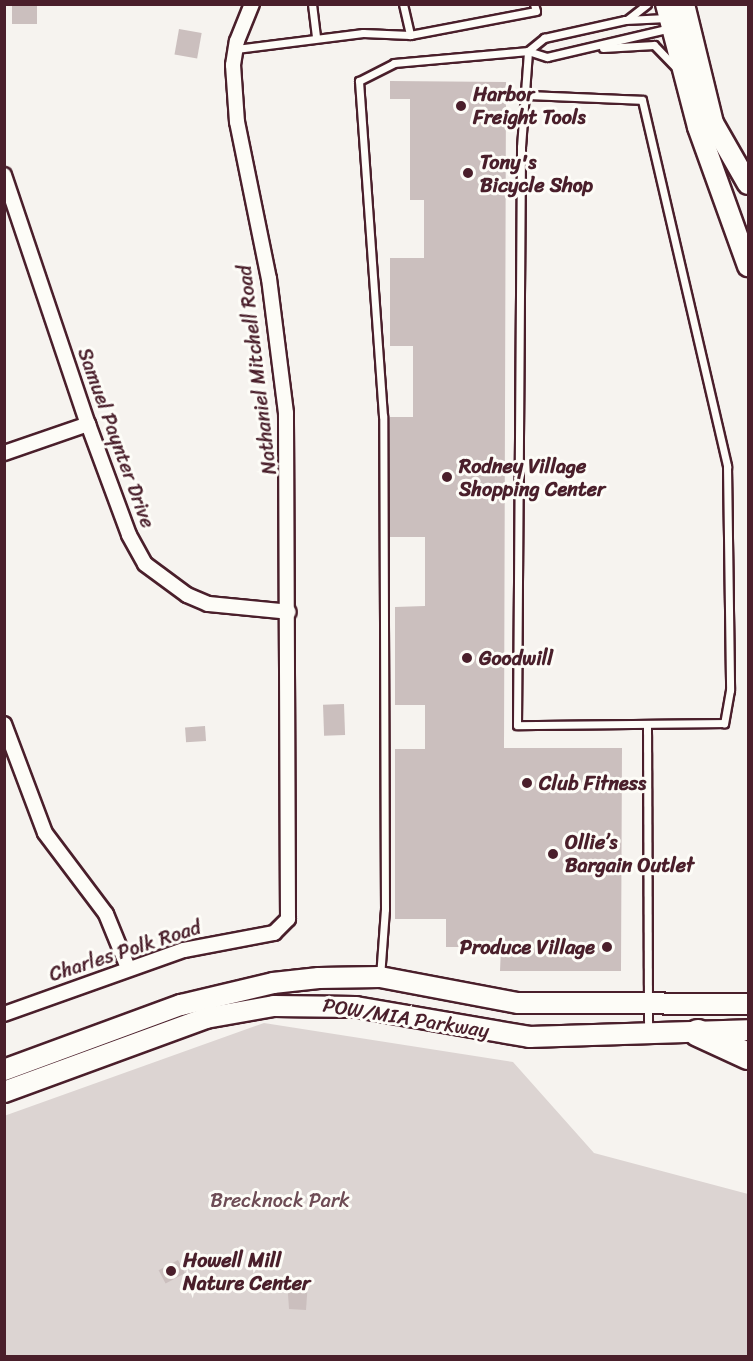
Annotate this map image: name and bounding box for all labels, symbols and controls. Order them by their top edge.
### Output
place label: Harbor Freight Tools [473,83,587,130]
marker: Harbor Freight Tools [454,99,468,113]
place label: Tony's Bicycle Shop [480,150,593,197]
marker: Tony's Bicycle Shop [461,166,475,180]
street label: Nathaniel Mitchell Road [232,264,282,476]
street label: Samuel Paynter Drive [72,345,160,531]
place label: Rodney Village Shopping Center [459,454,606,501]
marker: Rodney Village Shopping Center [440,470,454,484]
place label: Goodwill [479,646,553,670]
marker: Goodwill [460,651,474,665]
place label: Club Fitness [539,771,647,795]
marker: Club Fitness [520,776,534,790]
place label: Ollie’s Bargain Outlet [565,831,694,878]
marker: Ollie’s Bargain Outlet [546,847,560,861]
street label: Charles Polk Road [46,915,204,987]
place label: Produce Village [460,935,595,959]
marker: Produce Village [600,940,614,954]
street label: POW/MIA Parkway [321,993,491,1043]
park label: Brecknock Park [210,1188,350,1212]
place label: Howell Mill Nature Center [183,1248,310,1295]
marker: Howell Mill Nature Center [164,1264,178,1278]

